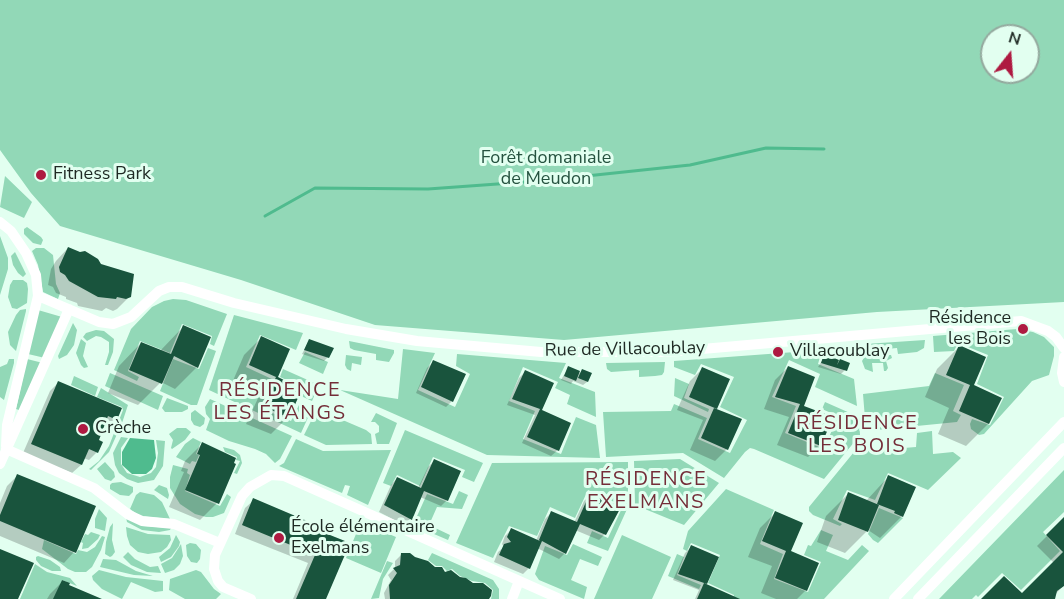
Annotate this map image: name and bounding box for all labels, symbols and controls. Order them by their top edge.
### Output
north arrow [980,24,1040,84]
text: N [1006,26,1024,51]
park label: Forêt domaniale de Meudon [481,148,611,190]
place label: Fitness Park [53,164,151,186]
marker: Fitness Park [34,168,48,182]
place label: Résidence les Bois [929,308,1011,350]
marker: Résidence les Bois [1016,322,1030,336]
street label: Rue de Villacoublay [545,338,705,362]
place label: Villacoublay [790,341,890,363]
marker: Villacoublay [771,345,785,359]
district label: RÉSIDENCE LES ÉTANGS [214,379,346,426]
district label: RÉSIDENCE LES BOIS [796,412,918,459]
place label: Crèche [95,418,151,440]
marker: Crèche [76,422,90,436]
district label: RÉSIDENCE EXELMANS [585,468,707,515]
place label: École élémentaire Exelmans [291,517,435,560]
marker: École élémentaire Exelmans [272,531,286,545]

